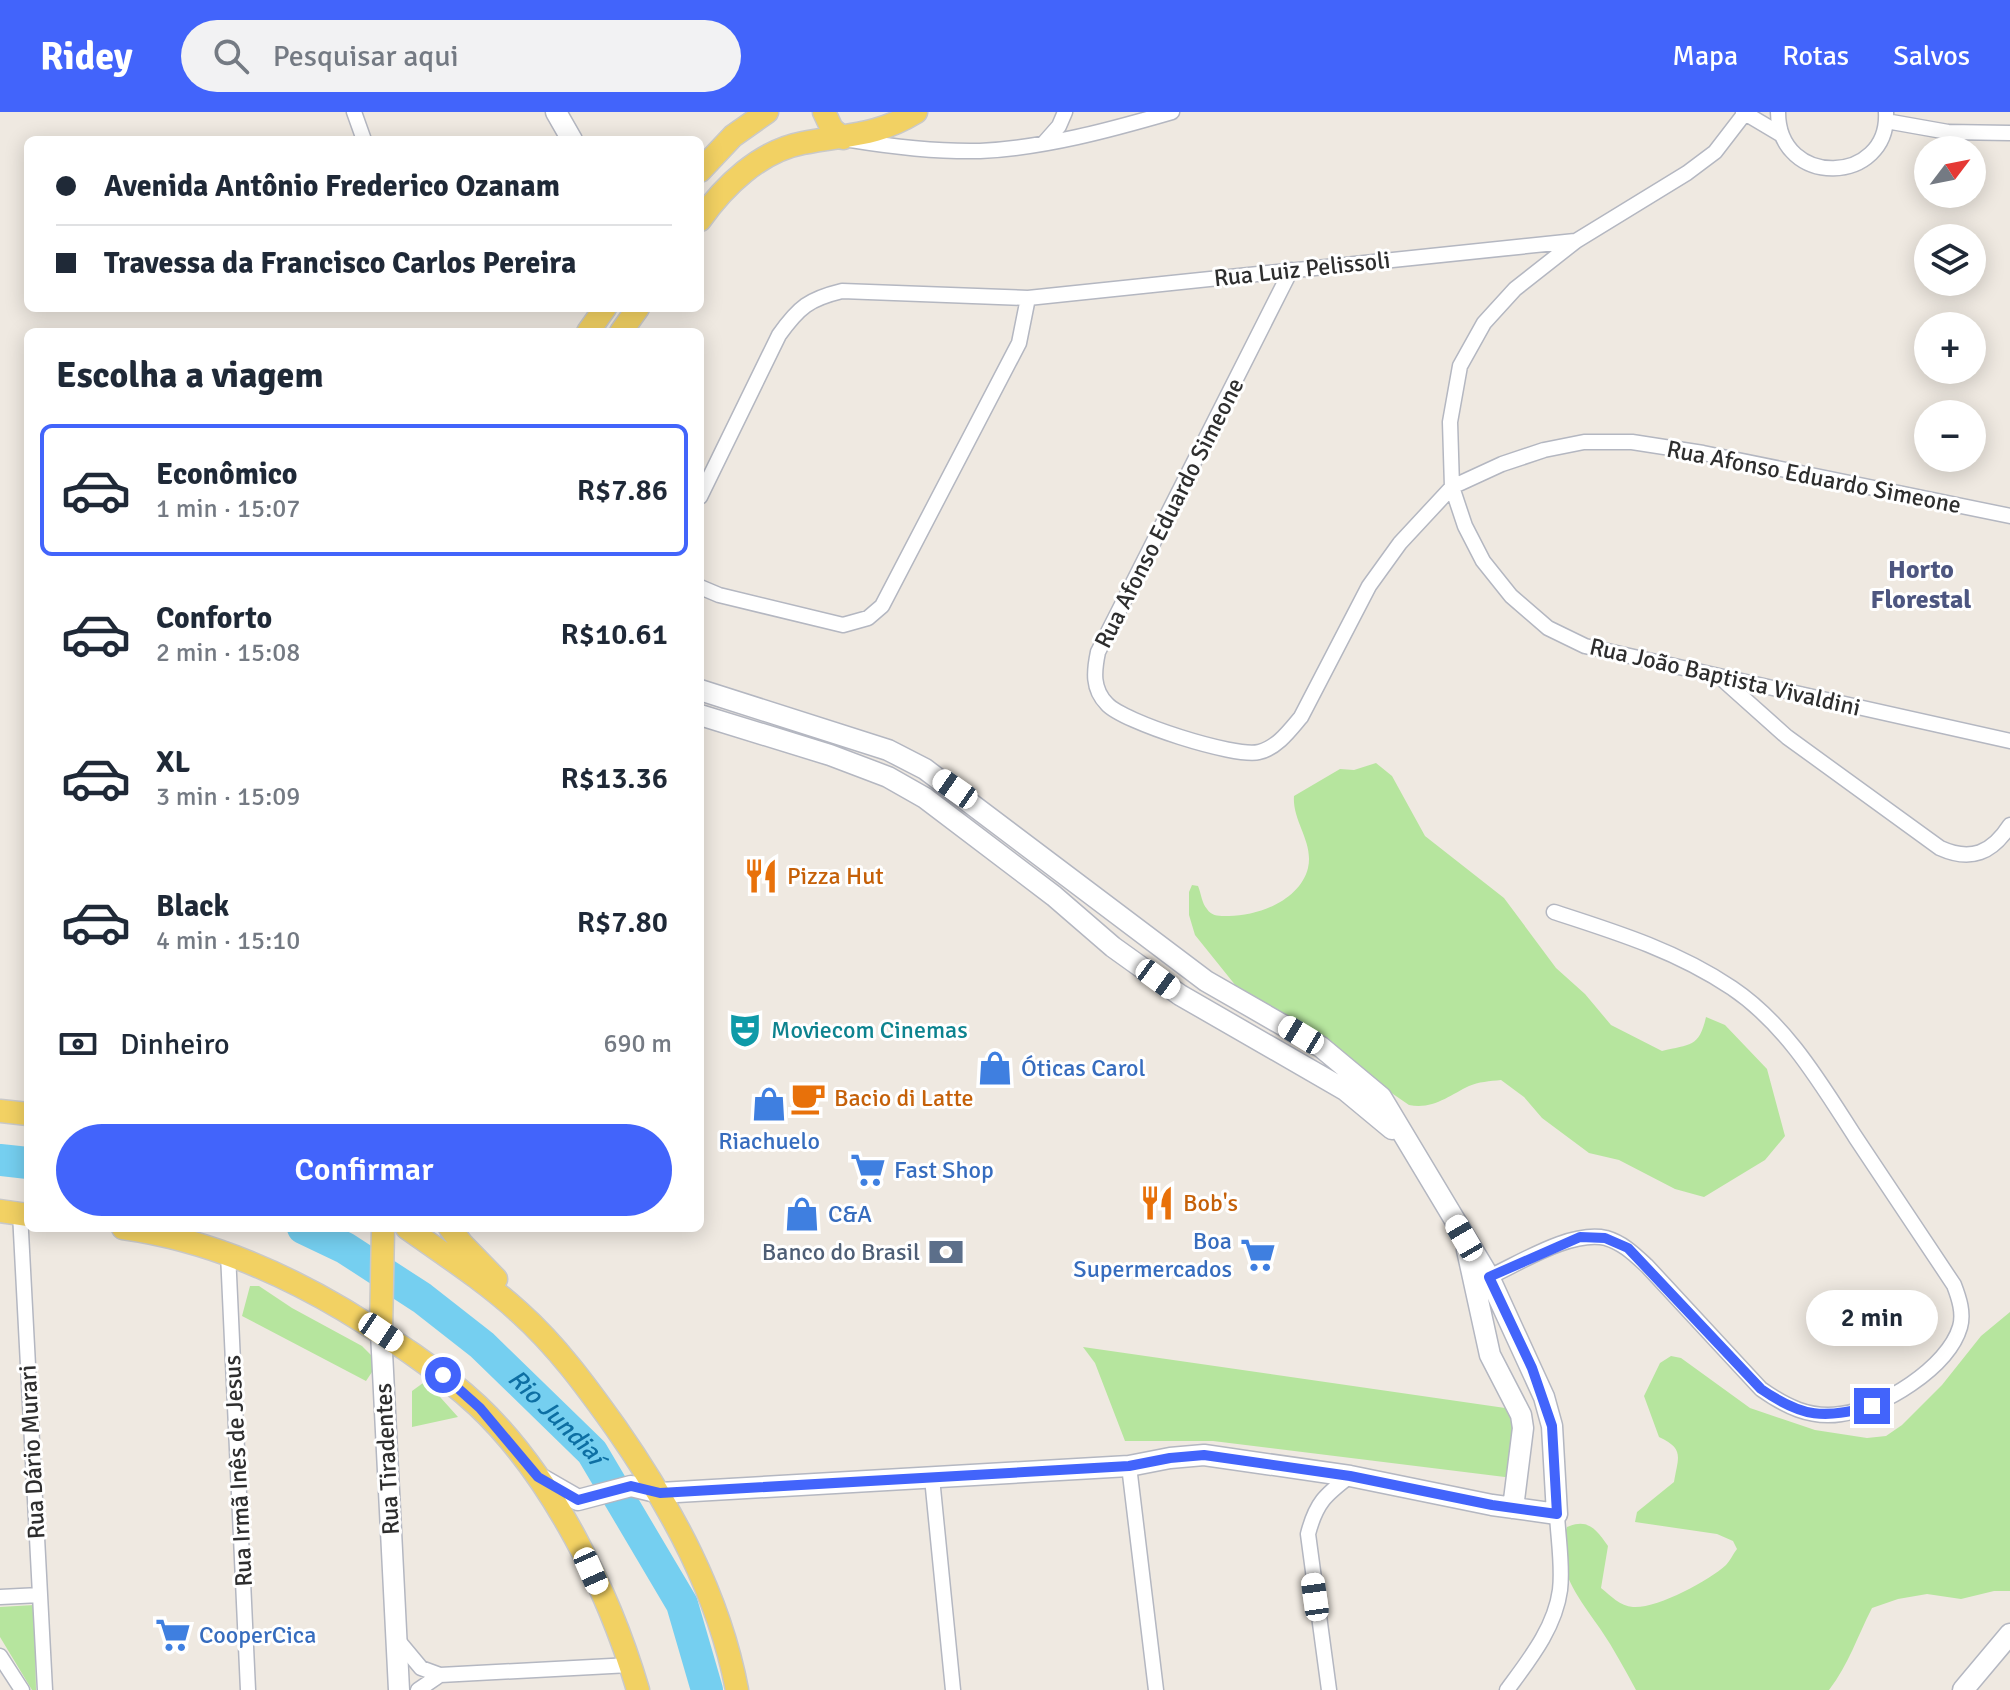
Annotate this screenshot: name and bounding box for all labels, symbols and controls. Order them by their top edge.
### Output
search box [181,20,741,92]
text: Ridey [40,33,133,80]
icon: search [209,34,253,78]
text: Pesquisar aqui [273,38,459,75]
text: Mapa [1672,39,1738,73]
text: Rotas [1782,39,1849,73]
text: Salvos [1893,39,1970,73]
north arrow [1914,136,1986,208]
map controls [1914,136,1986,472]
text: Avenida Antônio Frederico Ozanam [104,168,560,205]
button: layers [1914,224,1986,296]
text: Travessa da Francisco Carlos Pereira [104,245,576,282]
street label: Rua Luiz Pelissoli [1212,245,1392,293]
button: + [1914,312,1986,384]
text: Escolha a viagem [56,353,324,398]
street label: Rua Afonso Eduardo Simeone [1088,373,1250,653]
button: − [1914,400,1986,472]
street label: Rua Afonso Eduardo Simeone [1664,434,1964,520]
icon: car [60,454,132,526]
text: Econômico [156,456,298,493]
text: R$7.86 [577,472,668,509]
text: 1 min · 15:07 [156,493,300,525]
district label: Horto Florestal [1871,554,1971,616]
icon: car [60,598,132,670]
text: Conforto [156,600,272,637]
text: R$10.61 [561,616,668,653]
street label: Rua João Baptista Vivaldini [1587,631,1863,723]
text: 2 min · 15:08 [156,637,300,669]
icon: car [60,742,132,814]
text: XL [156,744,190,781]
text: R$13.36 [561,760,668,797]
car [928,765,982,813]
text: 3 min · 15:09 [156,781,300,813]
restaurant icon: Pizza Hut [742,857,780,895]
place label: Pizza Hut [787,861,884,891]
icon: car [60,886,132,958]
text: Black [156,888,229,925]
text: R$7.80 [577,904,668,941]
text: 4 min · 15:10 [156,925,300,957]
car [1132,955,1184,1003]
theatre icon: Moviecom Cinemas [726,1011,764,1049]
car [1274,1012,1328,1058]
place label: Moviecom Cinemas [771,1015,968,1045]
icon: cash [56,1022,100,1066]
text: Dinheiro [120,1026,230,1063]
text: 690 m [603,1028,672,1060]
shop icon: Óticas Carol [976,1049,1014,1087]
place label: Óticas Carol [1021,1053,1146,1083]
cafe icon: Bacio di Latte [789,1079,827,1117]
place label: Bacio di Latte [834,1083,974,1113]
shop icon: Riachuelo [750,1085,788,1123]
button: Confirmar [56,1124,672,1216]
place label: Riachuelo [718,1126,820,1156]
supermarket icon: Fast Shop [849,1151,887,1189]
place label: Fast Shop [894,1155,994,1185]
restaurant icon: Bob's [1138,1184,1176,1222]
place label: Bob's [1183,1188,1238,1218]
shop icon: C&A [783,1195,821,1233]
place label: C&A [828,1199,872,1229]
car [1442,1211,1486,1265]
place label: Boa Supermercados [1073,1226,1232,1284]
bank icon: Banco do Brasil [927,1233,965,1271]
supermarket icon: Boa Supermercados [1239,1236,1277,1274]
place label: Banco do Brasil [762,1237,920,1267]
callout: 2 min [1806,1290,1938,1346]
text: 2 min [1841,1302,1903,1334]
car [354,1309,408,1355]
street label: Rua Irmã Inês de Jesus [217,1354,259,1588]
route start [425,1357,461,1393]
water label: Rio Jundiaí [501,1363,614,1474]
street label: Rua Dário Murari [12,1364,52,1540]
street label: Rua Tiradentes [368,1382,406,1536]
route end [1854,1388,1890,1424]
car [570,1544,612,1598]
car [1300,1572,1330,1622]
supermarket icon: CooperCica [154,1616,192,1654]
place label: CooperCica [199,1620,316,1650]

